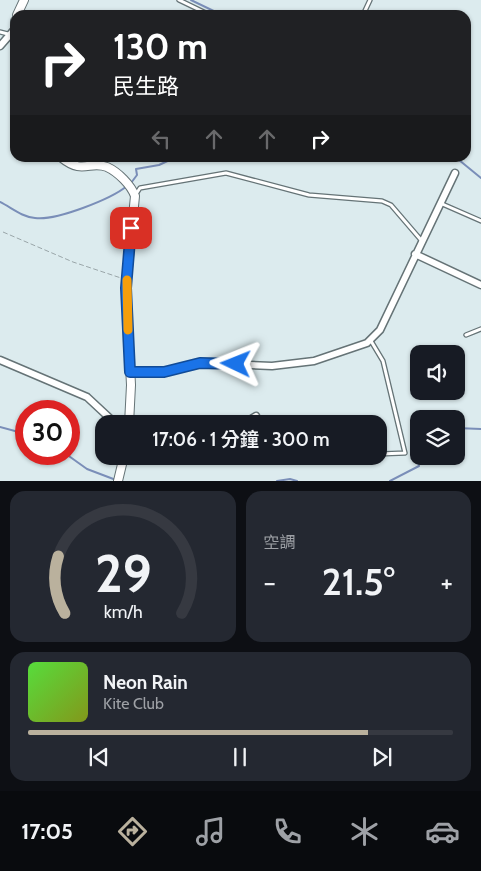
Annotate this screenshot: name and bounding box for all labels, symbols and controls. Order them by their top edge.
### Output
text: 130 m [113,25,208,68]
icon: right [30,30,95,95]
text: 民生路 [113,73,179,100]
icon: left [147,125,175,153]
icon: ahead [200,125,228,153]
icon: ahead [253,125,281,153]
icon: right [306,125,334,153]
pin [110,207,152,249]
icon: arrive [117,214,145,242]
position arrow [209,337,261,389]
map controls [410,345,465,465]
button: sound [410,345,465,400]
speed limit sign: 30 [15,400,80,465]
button: layers [410,410,465,465]
text: 17:06 · 1 分鐘 · 300 m [152,428,330,451]
text: 空調 [264,533,296,552]
text: 29 [94,542,151,605]
text: 21.5° [322,558,395,605]
text: − [264,565,276,599]
text: + [441,565,453,599]
text: km/h [103,601,142,622]
text: Neon Rain [103,671,188,694]
text: Kite Club [103,694,164,713]
icon: previous [85,743,113,771]
icon: pause [226,743,254,771]
icon: next [368,743,396,771]
icon: directions [115,814,150,849]
icon: music [193,814,228,849]
icon: phone [270,814,305,849]
icon: climate [347,814,382,849]
icon: car [425,814,460,849]
text: 17:05 [21,818,73,845]

